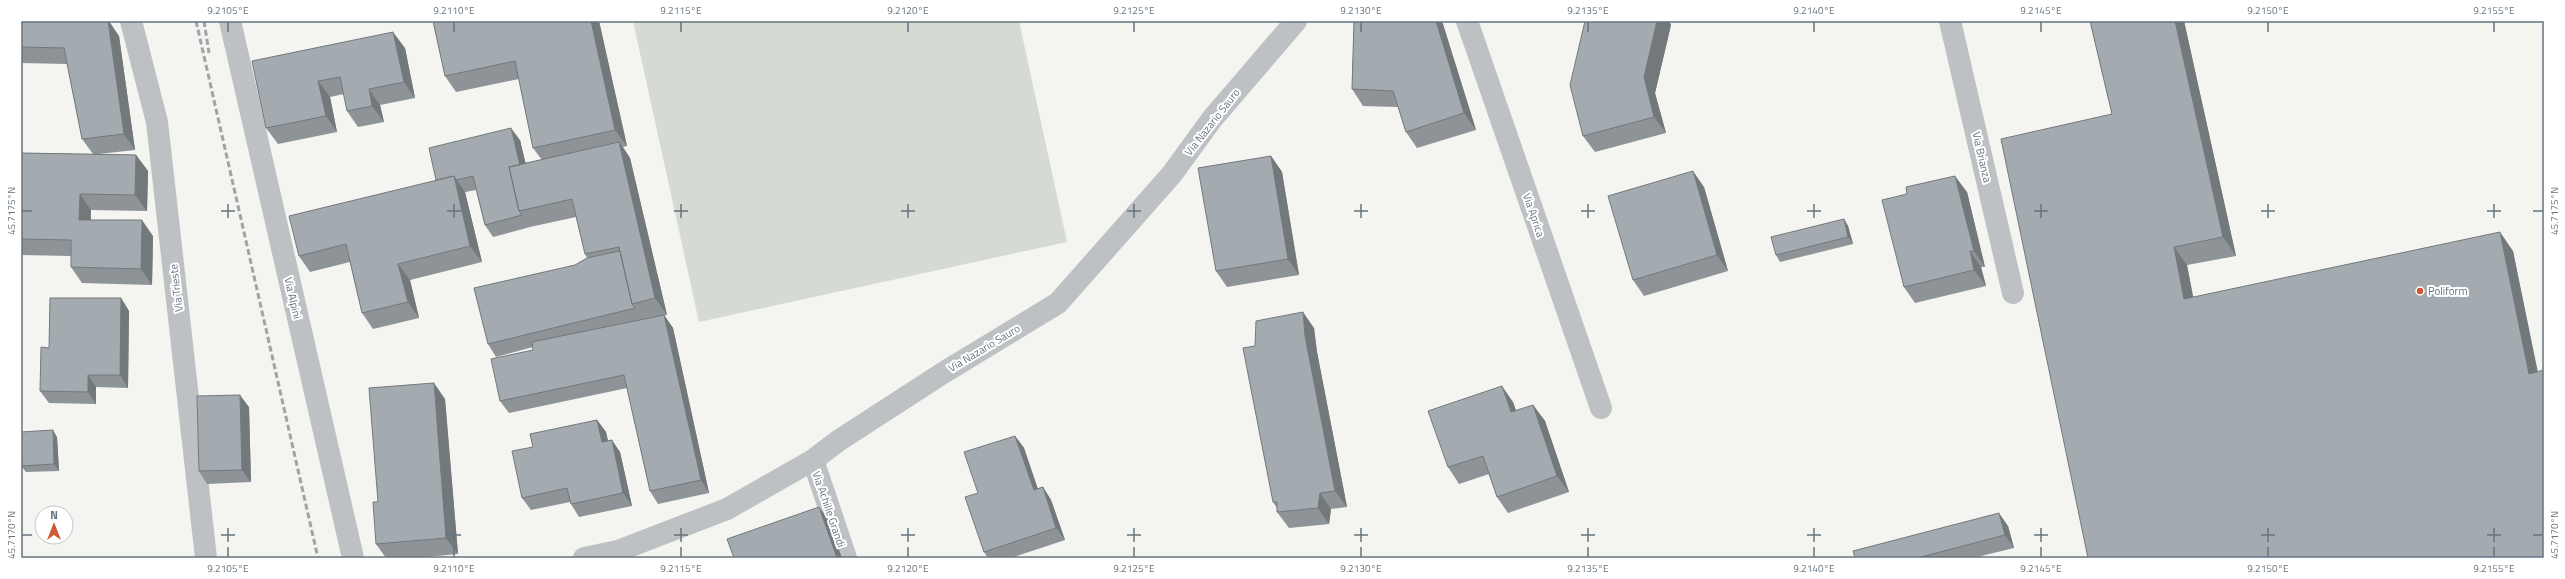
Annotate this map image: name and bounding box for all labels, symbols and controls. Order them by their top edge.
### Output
text: 9.2105°E [207,3,249,18]
text: 9.2110°E [433,3,475,18]
text: 9.2115°E [660,3,702,18]
text: 9.2120°E [887,3,929,18]
text: 9.2125°E [1113,3,1155,18]
text: 9.2130°E [1340,3,1382,18]
text: 9.2135°E [1567,3,1609,18]
text: 9.2140°E [1793,3,1835,18]
text: 9.2145°E [2020,3,2062,18]
text: 9.2150°E [2247,3,2289,18]
text: 9.2155°E [2473,3,2515,18]
street label: Via Nazario Sauro [1181,85,1243,159]
street label: Via Brianza [1968,130,1996,184]
text: 45.7175°N [4,187,19,235]
text: 45.7175°N [2547,187,2562,235]
street label: Via Aprica [1519,191,1549,240]
street label: Via Trieste [165,263,187,313]
street label: Via Alpini [280,276,306,320]
place label: Poliform [2428,283,2468,299]
marker: Poliform [2415,286,2425,296]
street label: Via Nazario Sauro [945,320,1023,376]
street label: Via Achille Grandi [808,469,850,549]
north arrow [34,505,74,545]
text: N [50,507,58,523]
text: 45.7170°N [4,511,19,559]
text: 45.7170°N [2547,511,2562,559]
text: 9.2105°E [207,561,249,576]
text: 9.2110°E [433,561,475,576]
text: 9.2115°E [660,561,702,576]
text: 9.2120°E [887,561,929,576]
text: 9.2125°E [1113,561,1155,576]
text: 9.2130°E [1340,561,1382,576]
text: 9.2135°E [1567,561,1609,576]
text: 9.2140°E [1793,561,1835,576]
text: 9.2145°E [2020,561,2062,576]
text: 9.2150°E [2247,561,2289,576]
text: 9.2155°E [2473,561,2515,576]

